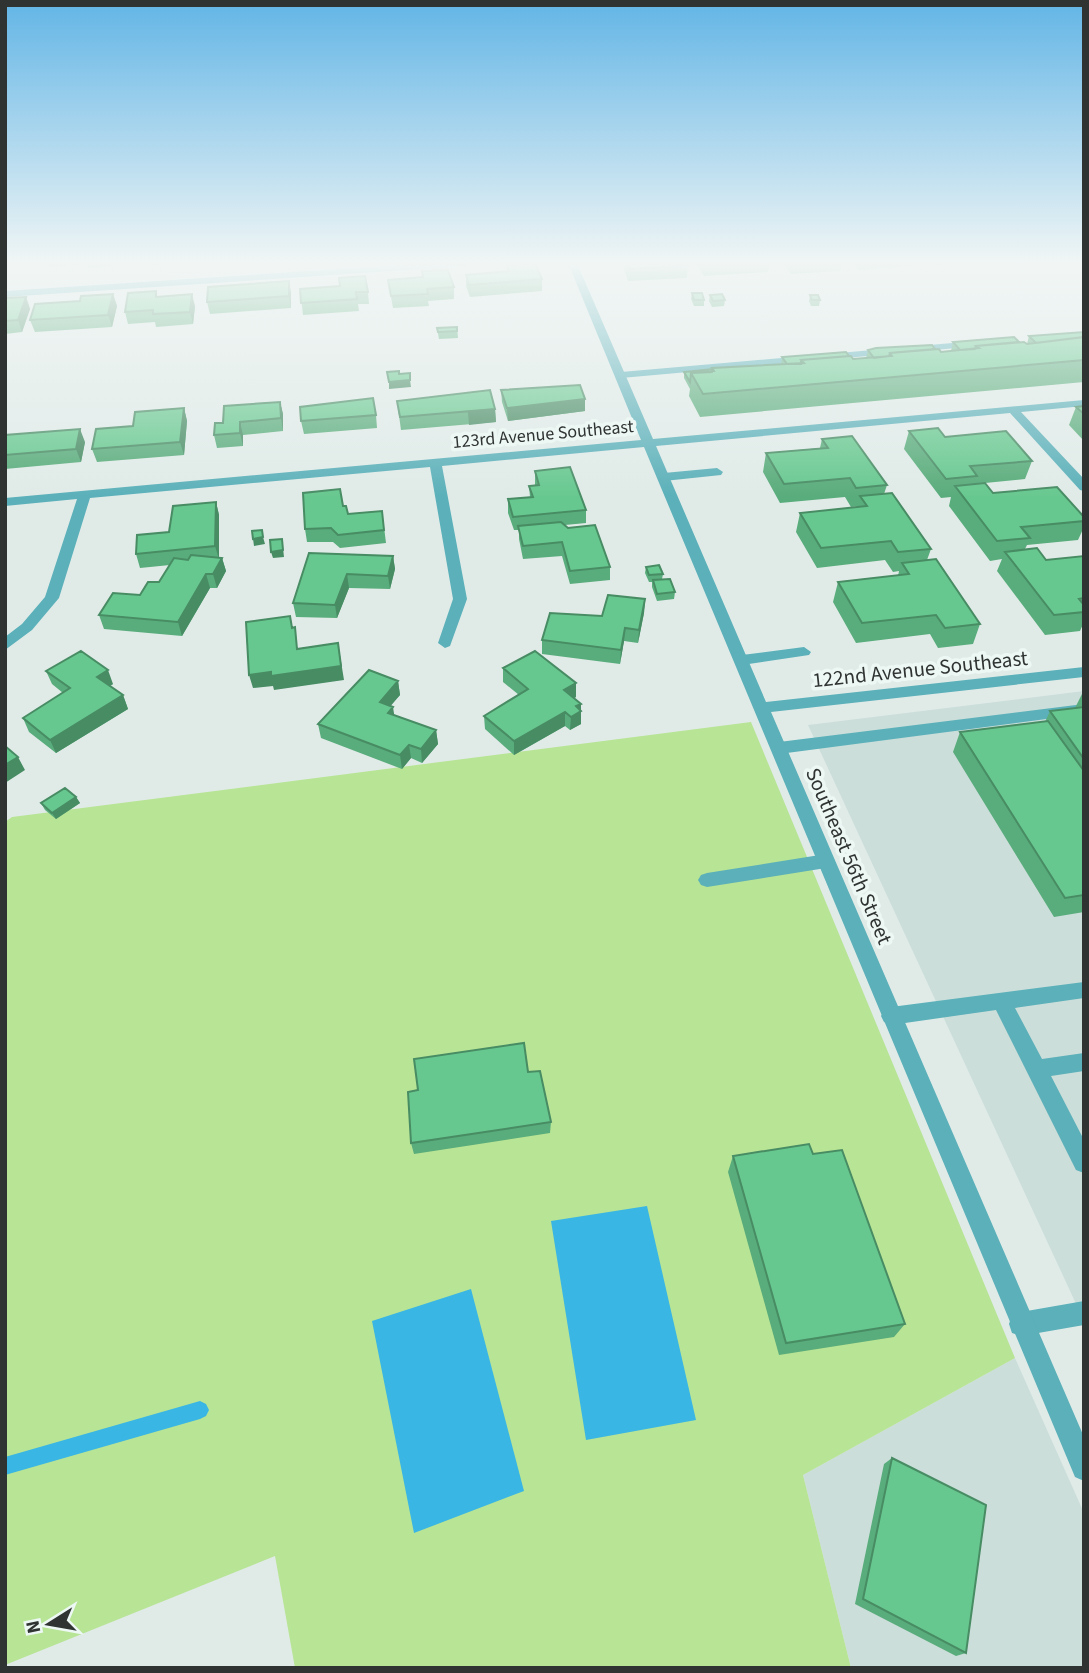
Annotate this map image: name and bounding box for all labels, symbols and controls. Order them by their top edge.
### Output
street label: 123rd Avenue Southeast [451,414,635,455]
street label: 122nd Avenue Southeast [811,643,1029,695]
street label: Southeast 56th Street [798,763,900,949]
north arrow [14,1589,84,1659]
text: N [19,1618,48,1636]

